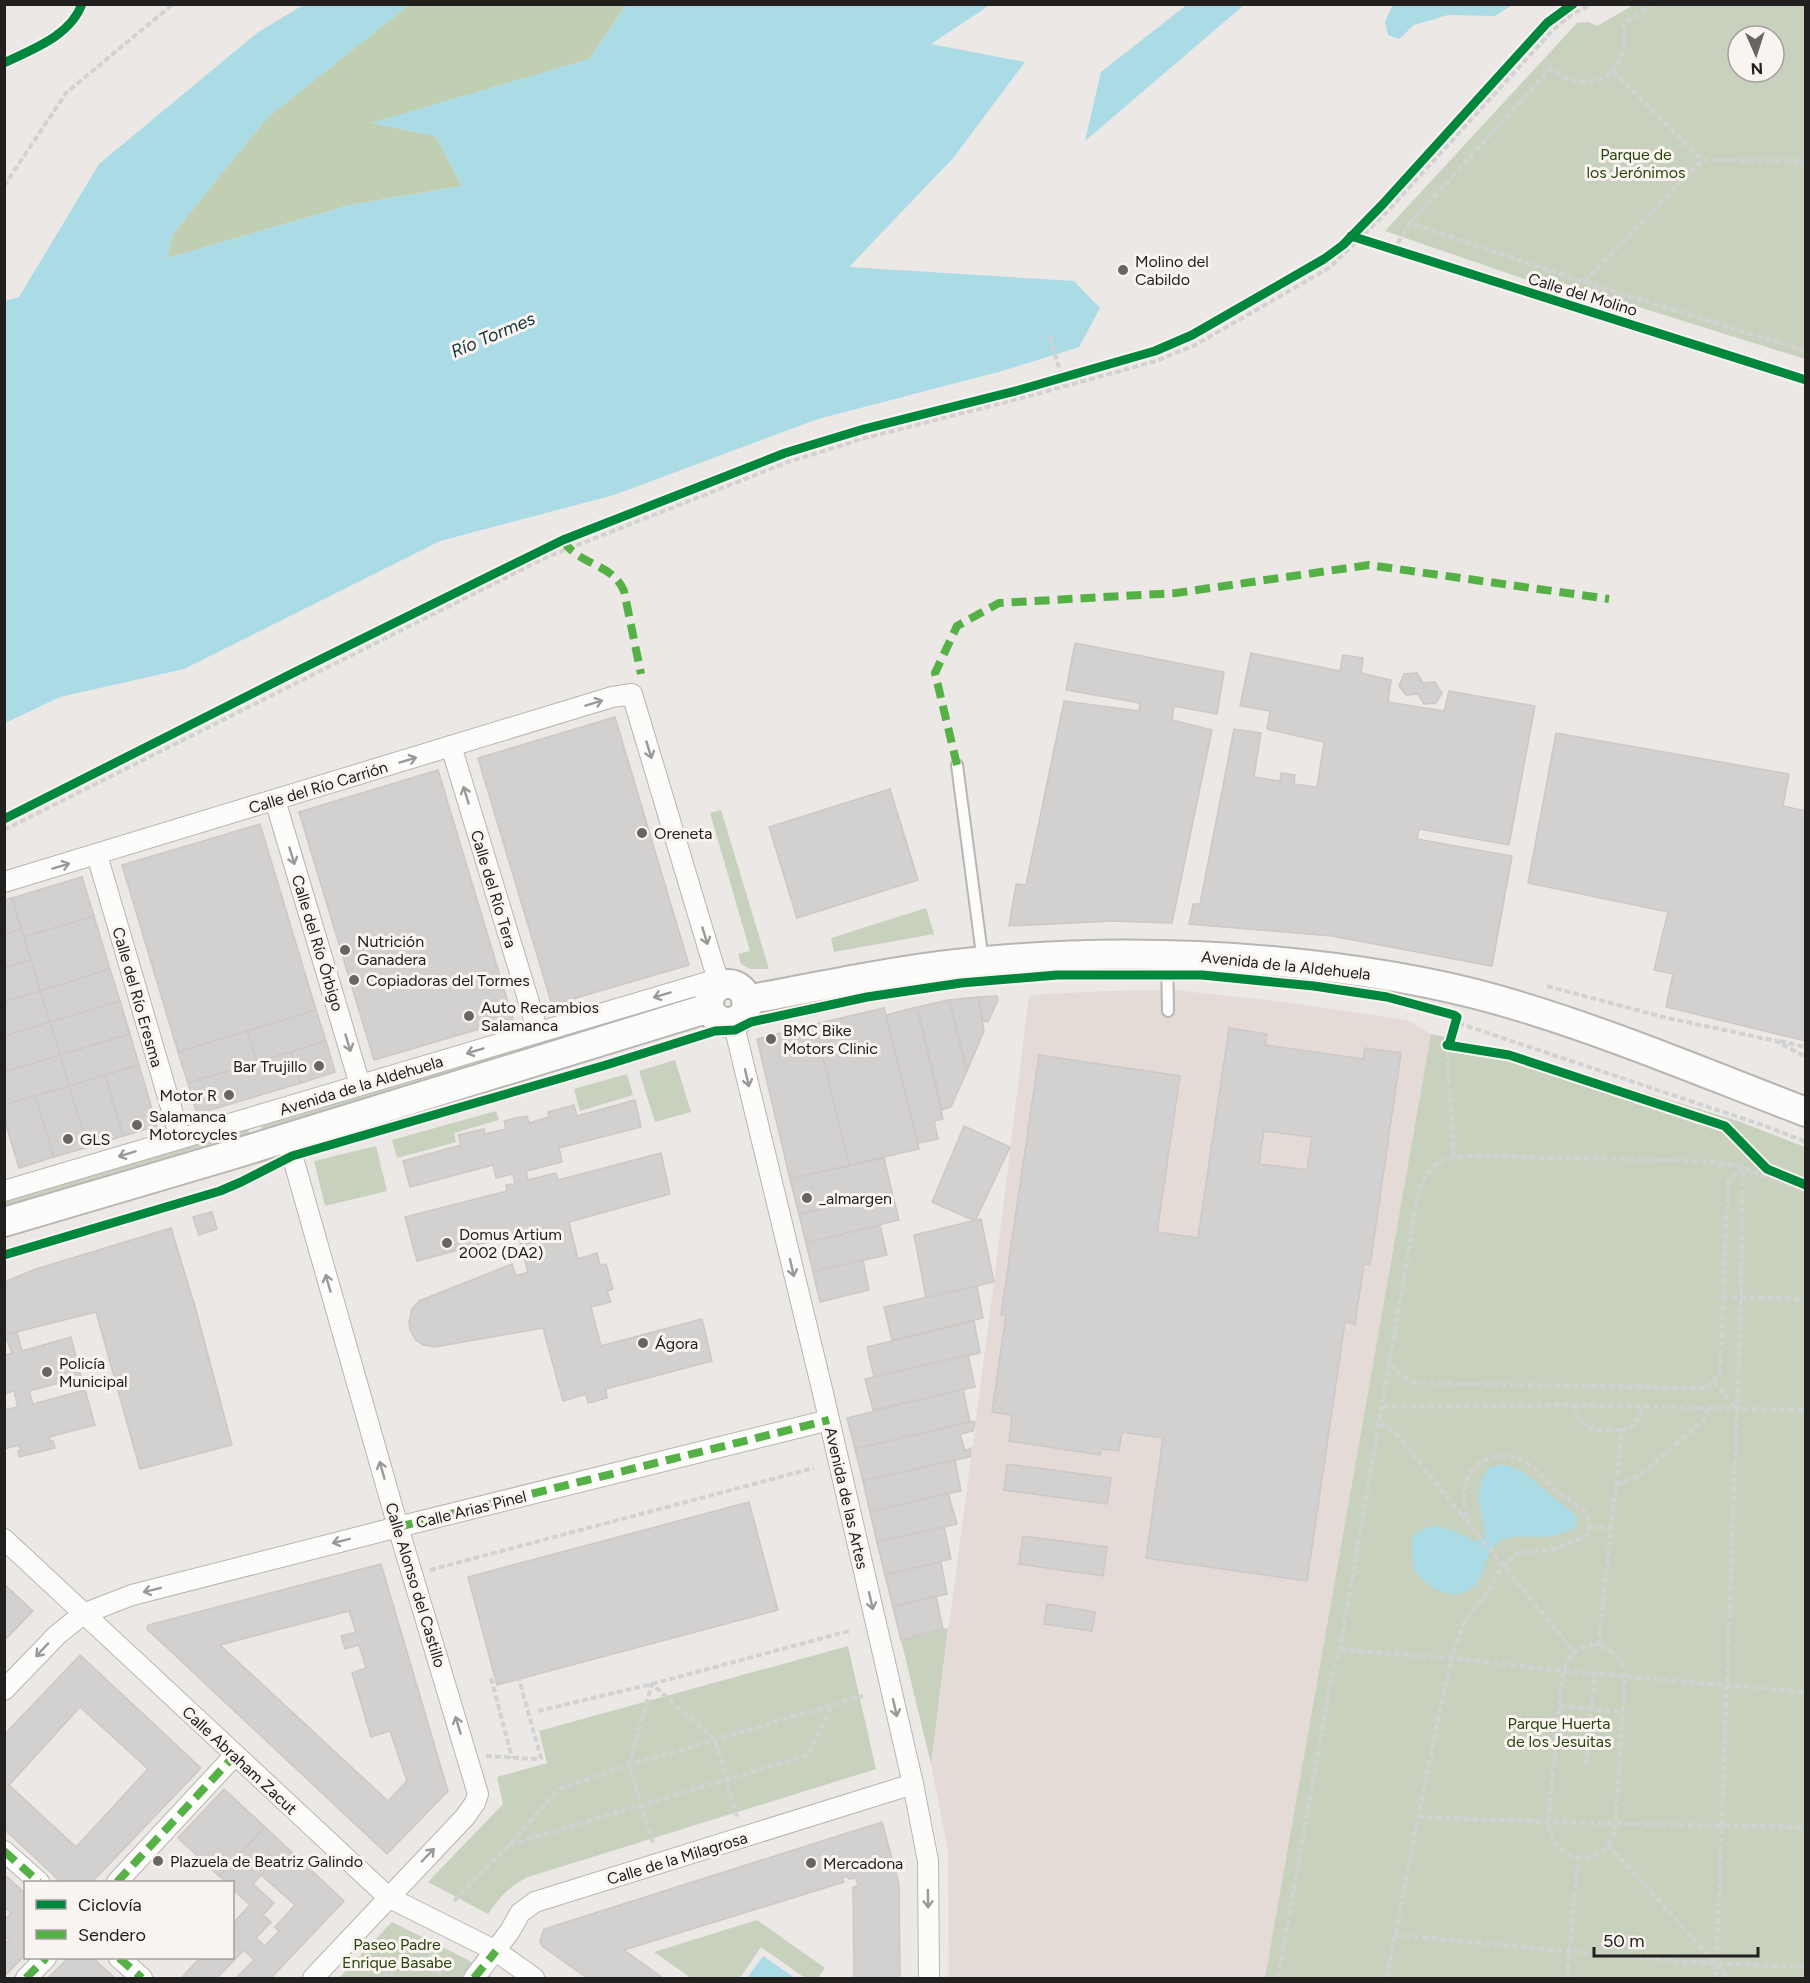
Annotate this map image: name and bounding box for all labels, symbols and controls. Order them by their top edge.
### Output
north arrow [1726,24,1786,84]
text: N [1750,59,1763,78]
park label: Parque de los Jerónimos [1587,145,1685,182]
place label: Molino del Cabildo [1135,252,1209,289]
marker: Molino del Cabildo [1116,263,1130,277]
street label: Calle del Molino [1526,269,1640,320]
water label: Río Tormes [448,307,539,363]
one-way arrow [584,697,603,708]
one-way arrow [644,740,655,759]
one-way arrow [398,754,417,765]
street label: Calle del Río Carrión [246,757,390,818]
one-way arrow [460,786,471,805]
place label: Oreneta [654,824,712,843]
marker: Oreneta [635,826,649,840]
street label: Calle del Río Tera [467,828,520,950]
one-way arrow [287,847,298,866]
one-way arrow [51,860,70,871]
street label: Calle del Río Órbigo [288,873,347,1014]
street label: Calle del Río Eresma [108,925,167,1069]
one-way arrow [700,926,711,945]
place label: Nutrición Ganadera [357,932,426,969]
marker: Nutrición Ganadera [338,943,352,957]
street label: Avenida de la Aldehuela [1200,947,1372,984]
place label: Copiadoras del Tormes [366,971,530,990]
marker: Copiadoras del Tormes [347,973,361,987]
one-way arrow [653,990,672,1001]
place label: Auto Recambios Salamanca [481,998,599,1035]
marker: Auto Recambios Salamanca [462,1009,476,1023]
place label: BMC Bike Motors Clinic [783,1021,878,1058]
marker: BMC Bike Motors Clinic [764,1032,778,1046]
one-way arrow [343,1033,354,1052]
one-way arrow [466,1046,485,1057]
street label: Avenida de la Aldehuela [277,1052,445,1119]
place label: Bar Trujillo [233,1057,307,1076]
marker: Bar Trujillo [312,1059,326,1073]
one-way arrow [742,1068,753,1087]
place label: Motor R [160,1086,217,1105]
marker: Motor R [222,1088,236,1102]
place label: Salamanca Motorcycles [149,1107,238,1144]
marker: Salamanca Motorcycles [130,1118,144,1132]
place label: GLS [80,1130,110,1149]
marker: GLS [61,1132,75,1146]
one-way arrow [118,1149,137,1160]
place label: _almargen [819,1189,892,1208]
marker: _almargen [800,1191,814,1205]
place label: Domus Artium 2002 (DA2) [459,1225,562,1262]
marker: Domus Artium 2002 (DA2) [440,1236,454,1250]
one-way arrow [787,1258,799,1277]
one-way arrow [322,1274,333,1293]
place label: Ágora [655,1334,698,1353]
marker: Ágora [636,1336,650,1350]
place label: Policía Municipal [59,1354,128,1391]
marker: Policía Municipal [40,1365,54,1379]
street label: Avenida de las Artes [821,1425,872,1571]
one-way arrow [376,1461,387,1480]
street label: Calle Arias Pinel [414,1487,528,1532]
street label: Calle Alonso del Castillo [381,1500,450,1670]
one-way arrow [332,1536,351,1548]
one-way arrow [143,1584,162,1596]
one-way arrow [865,1591,877,1610]
one-way arrow [35,1643,49,1658]
one-way arrow [890,1698,902,1717]
street label: Calle Abraham Zacut [178,1702,301,1818]
park label: Parque Huerta de los Jesuitas [1507,1714,1611,1751]
one-way arrow [452,1716,463,1735]
street label: Calle de la Milagrosa [605,1828,750,1889]
one-way arrow [421,1848,436,1863]
place label: Plazuela de Beatriz Galindo [170,1852,363,1871]
marker: Plazuela de Beatriz Galindo [151,1854,165,1868]
place label: Mercadona [823,1854,903,1873]
marker: Mercadona [804,1856,818,1870]
legend [24,1881,234,1959]
one-way arrow [922,1889,934,1909]
text: Ciclovía [78,1894,142,1916]
scale bar [1594,1920,1758,1958]
text: Sendero [78,1924,146,1946]
text: 50 m [1603,1930,1645,1952]
park label: Paseo Padre Enrique Basabe [342,1935,452,1972]

